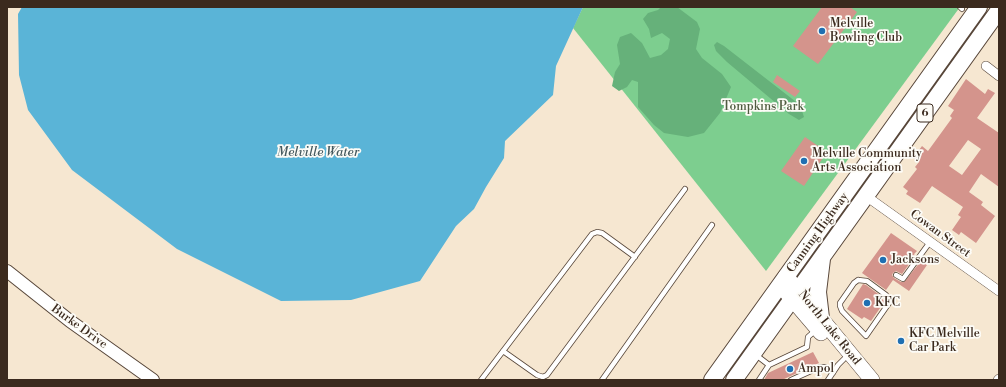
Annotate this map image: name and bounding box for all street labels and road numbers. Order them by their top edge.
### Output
road number: 6 [917,104,933,122]
street label: Canning Highway [784,190,852,276]
street label: Cowan Street [907,207,973,261]
street label: North Lake Road [795,288,863,368]
street label: Burke Drive [48,302,110,352]

